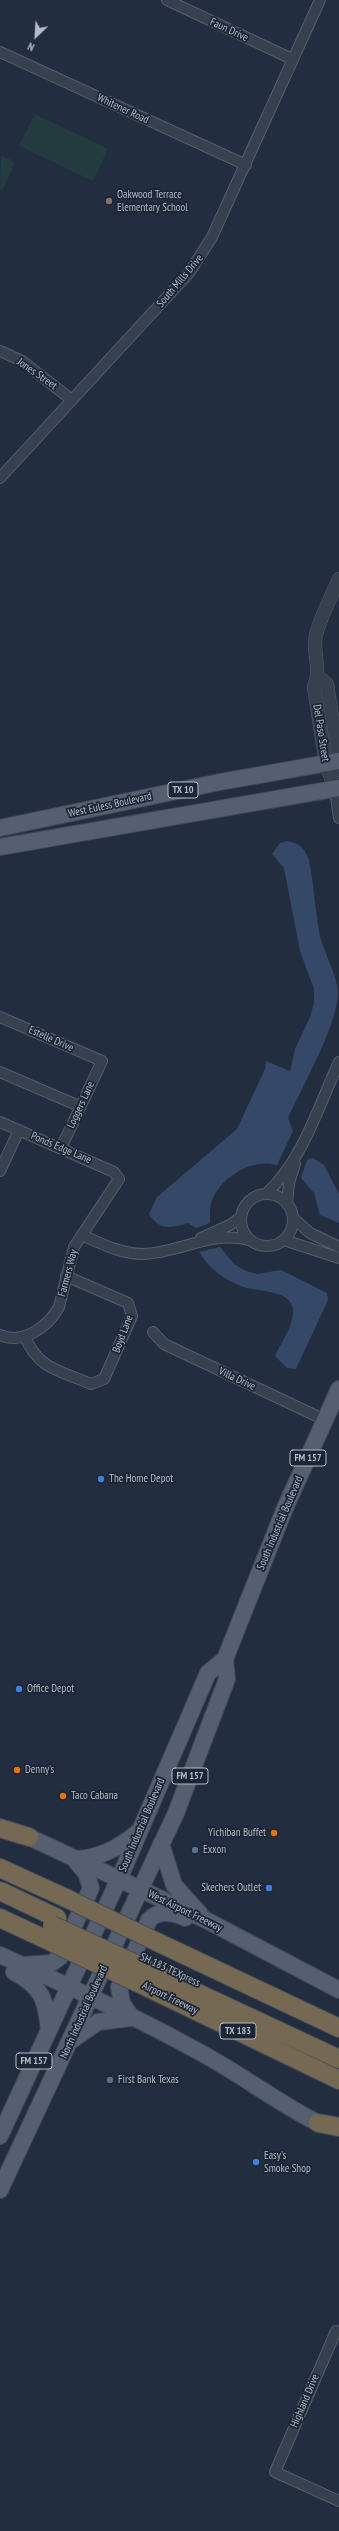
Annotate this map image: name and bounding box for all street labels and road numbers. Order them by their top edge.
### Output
street label: Faun Drive [208,15,250,45]
street label: Whitener Road [95,91,151,127]
street label: South Mills Drive [154,252,206,310]
street label: Jones Street [15,356,59,392]
street label: Del Paso Street [310,703,332,763]
road number: TX 10 [168,782,198,798]
street label: West Euless Boulevard [67,790,153,820]
street label: Estelle Drive [26,1023,76,1055]
street label: Loggers Lane [64,1079,98,1131]
street label: Ponds Edge Lane [29,1129,93,1167]
street label: Farmers Way [55,1248,81,1298]
street label: Boyd Lane [110,1313,136,1355]
street label: Villa Drive [216,1365,258,1393]
road number: FM 157 [290,1450,326,1466]
street label: South Industrial Boulevard [254,1474,306,1572]
road number: FM 157 [172,1768,208,1784]
street label: South Industrial Boulevard [116,1776,168,1874]
street label: West Airport Freeway [146,1887,224,1935]
street label: SH 183 TEXpress [138,1950,202,1990]
street label: North Industrial Boulevard [58,1963,110,2061]
street label: Airport Freeway [140,1979,200,2017]
road number: TX 183 [220,2023,256,2039]
road number: FM 157 [16,2053,52,2069]
street label: Highland Drive [288,2372,322,2430]

